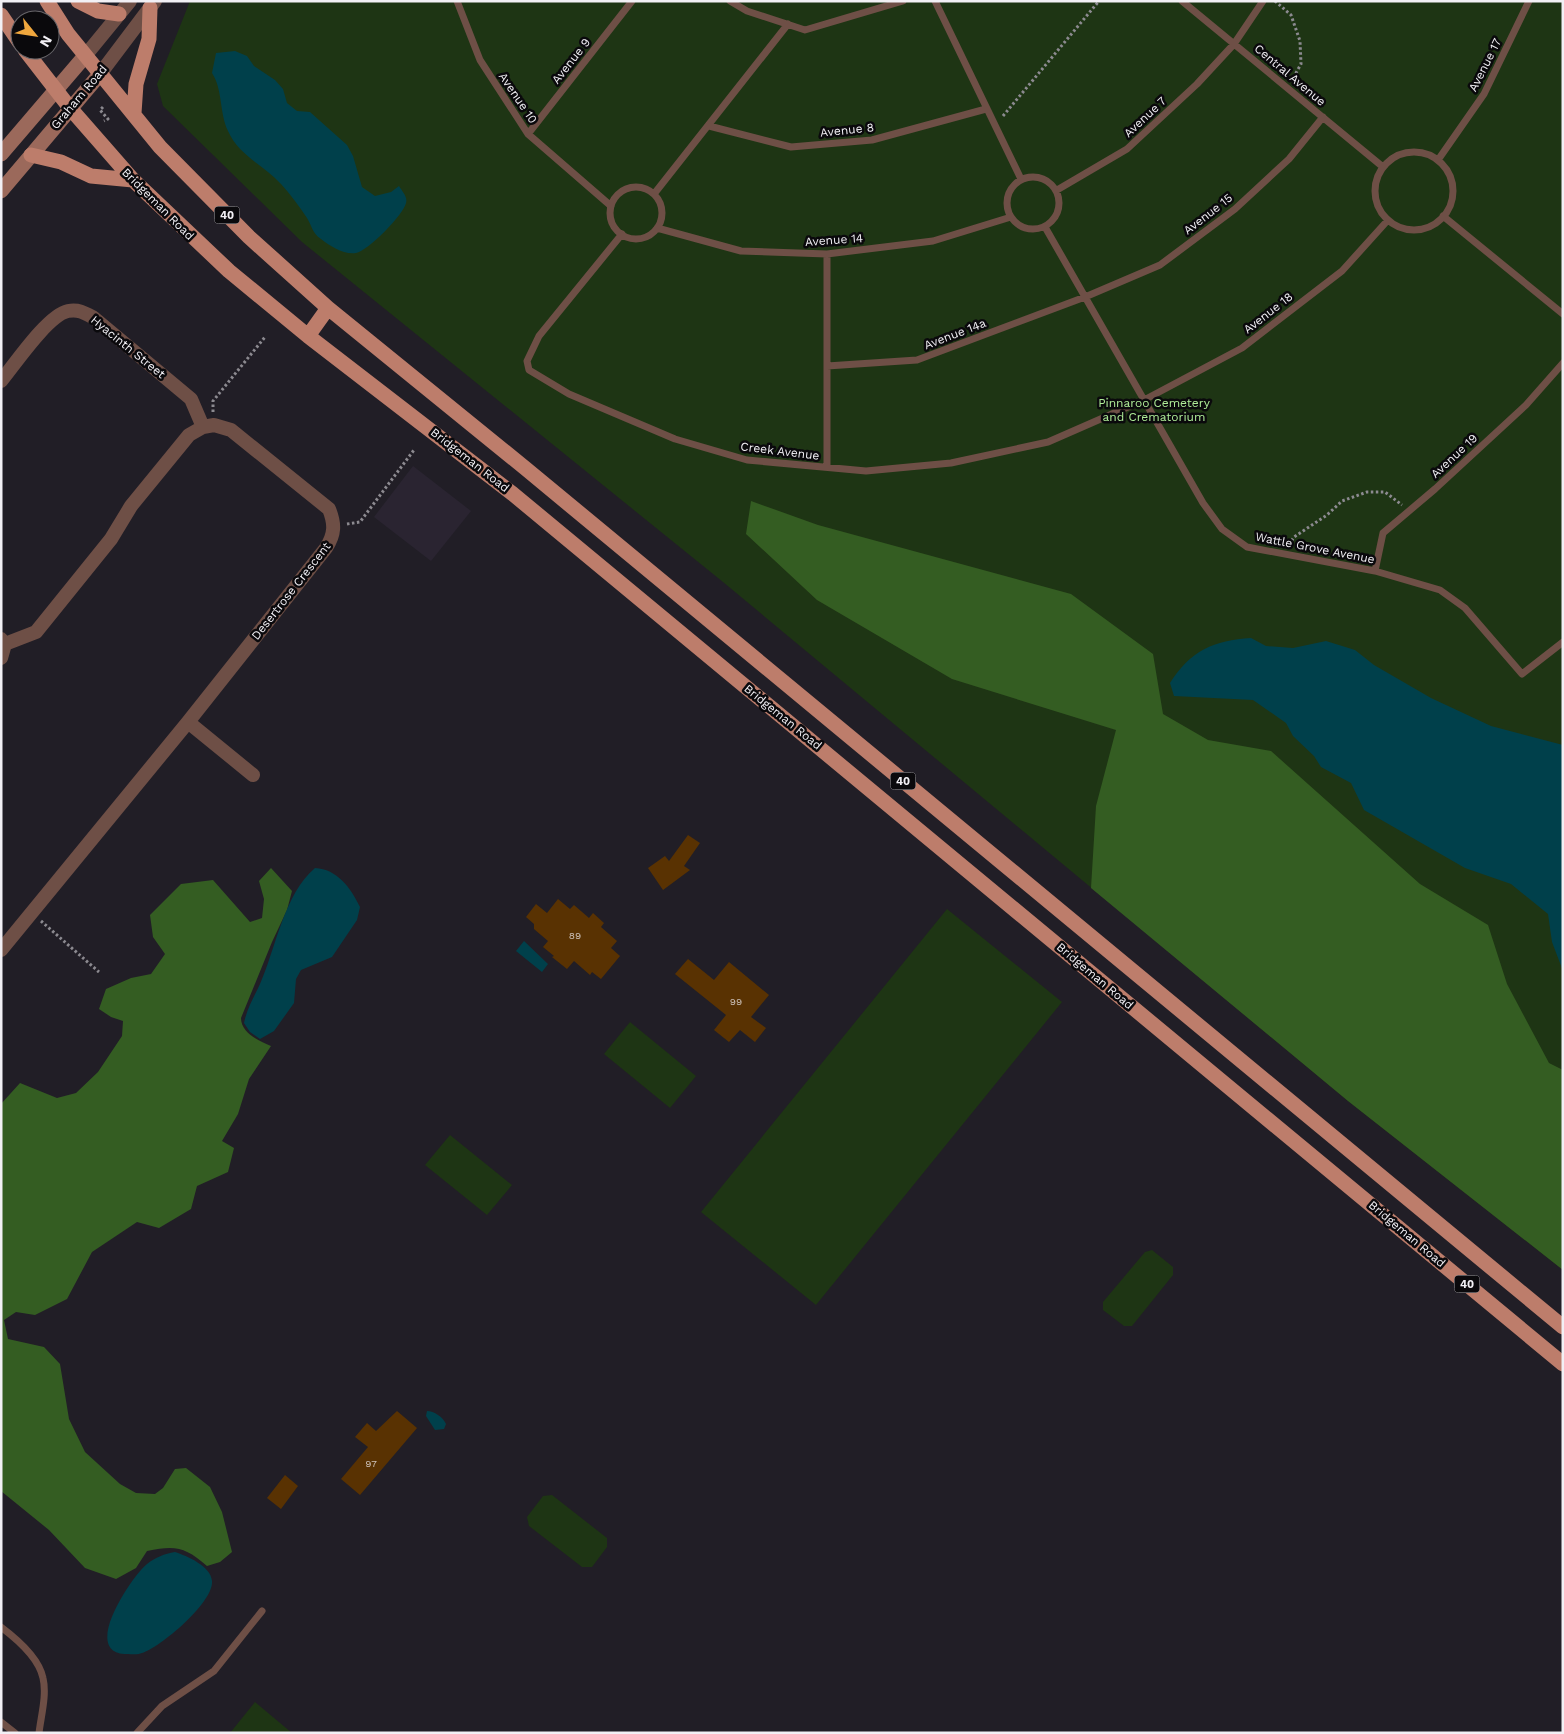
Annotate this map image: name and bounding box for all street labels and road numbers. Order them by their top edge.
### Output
street label: Avenue 9 [549,35,593,87]
street label: Avenue 17 [1466,36,1504,94]
street label: Central Avenue [1252,41,1328,109]
street label: Graham Road [48,62,110,132]
street label: Avenue 10 [496,70,540,126]
street label: Avenue 7 [1121,94,1169,140]
street label: Avenue 8 [819,120,875,140]
street label: Bridgeman Road [119,165,197,243]
street label: Avenue 15 [1181,191,1235,237]
road number: 40 [214,206,240,224]
street label: Avenue 14 [804,231,864,249]
street label: Avenue 18 [1241,290,1295,336]
street label: Hyacinth Street [88,313,168,381]
street label: Avenue 14a [922,316,988,352]
street label: Bridgeman Road [428,425,512,495]
street label: Avenue 19 [1428,431,1480,481]
street label: Creek Avenue [740,439,820,463]
street label: Wattle Grove Avenue [1254,530,1376,566]
street label: Desertrose Crescent [249,539,333,643]
street label: Bridgeman Road [741,681,825,753]
road number: 40 [890,772,916,789]
street label: Bridgeman Road [1054,940,1136,1012]
street label: Bridgeman Road [1366,1198,1448,1270]
road number: 40 [1454,1276,1480,1292]

